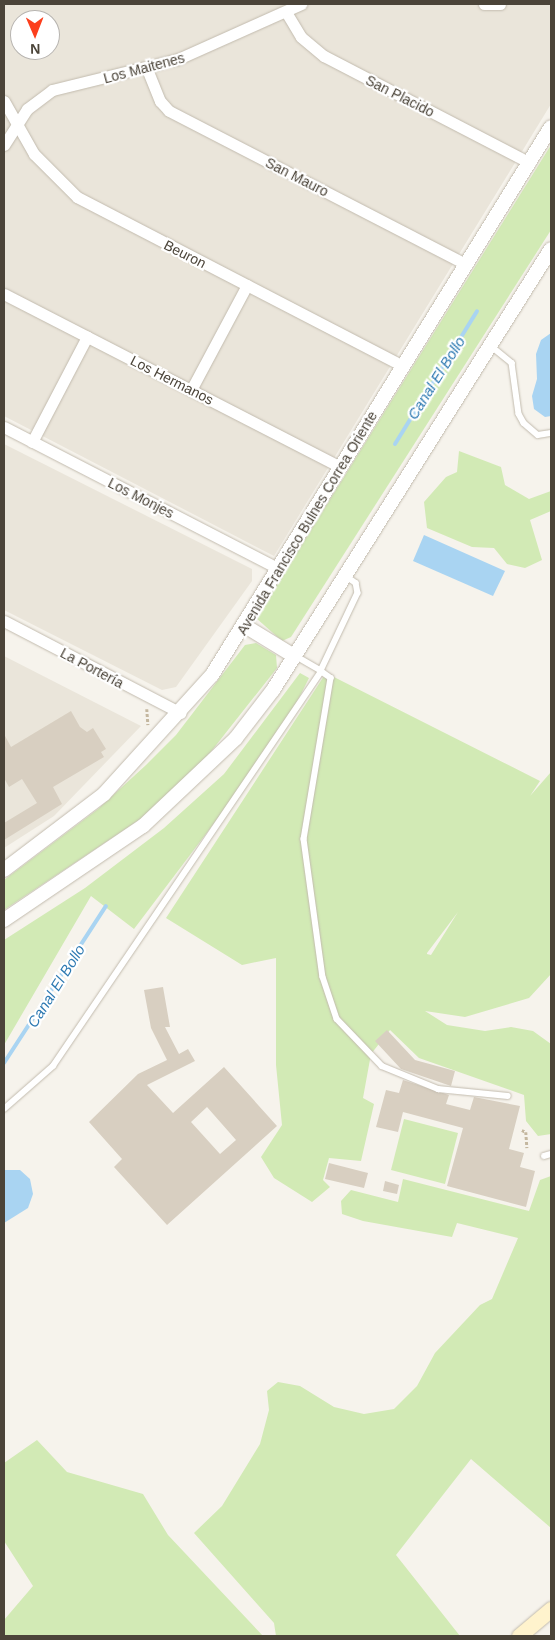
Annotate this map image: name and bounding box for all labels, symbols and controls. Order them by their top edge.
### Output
north arrow [10,10,60,60]
text: N [30,41,40,57]
street label: Los Maitenes [102,49,186,87]
street label: San Placido [363,72,437,120]
street label: San Mauro [263,154,331,200]
street label: Beuron [161,236,209,272]
water label: Canal El Bollo [403,333,469,423]
street label: Los Hermanos [128,352,216,408]
street label: Avenida Francisco Bulnes Correa Oriente [233,408,381,638]
street label: Los Monjes [105,474,177,522]
street label: La Portería [57,644,127,692]
water label: Canal El Bollo [23,941,89,1031]

